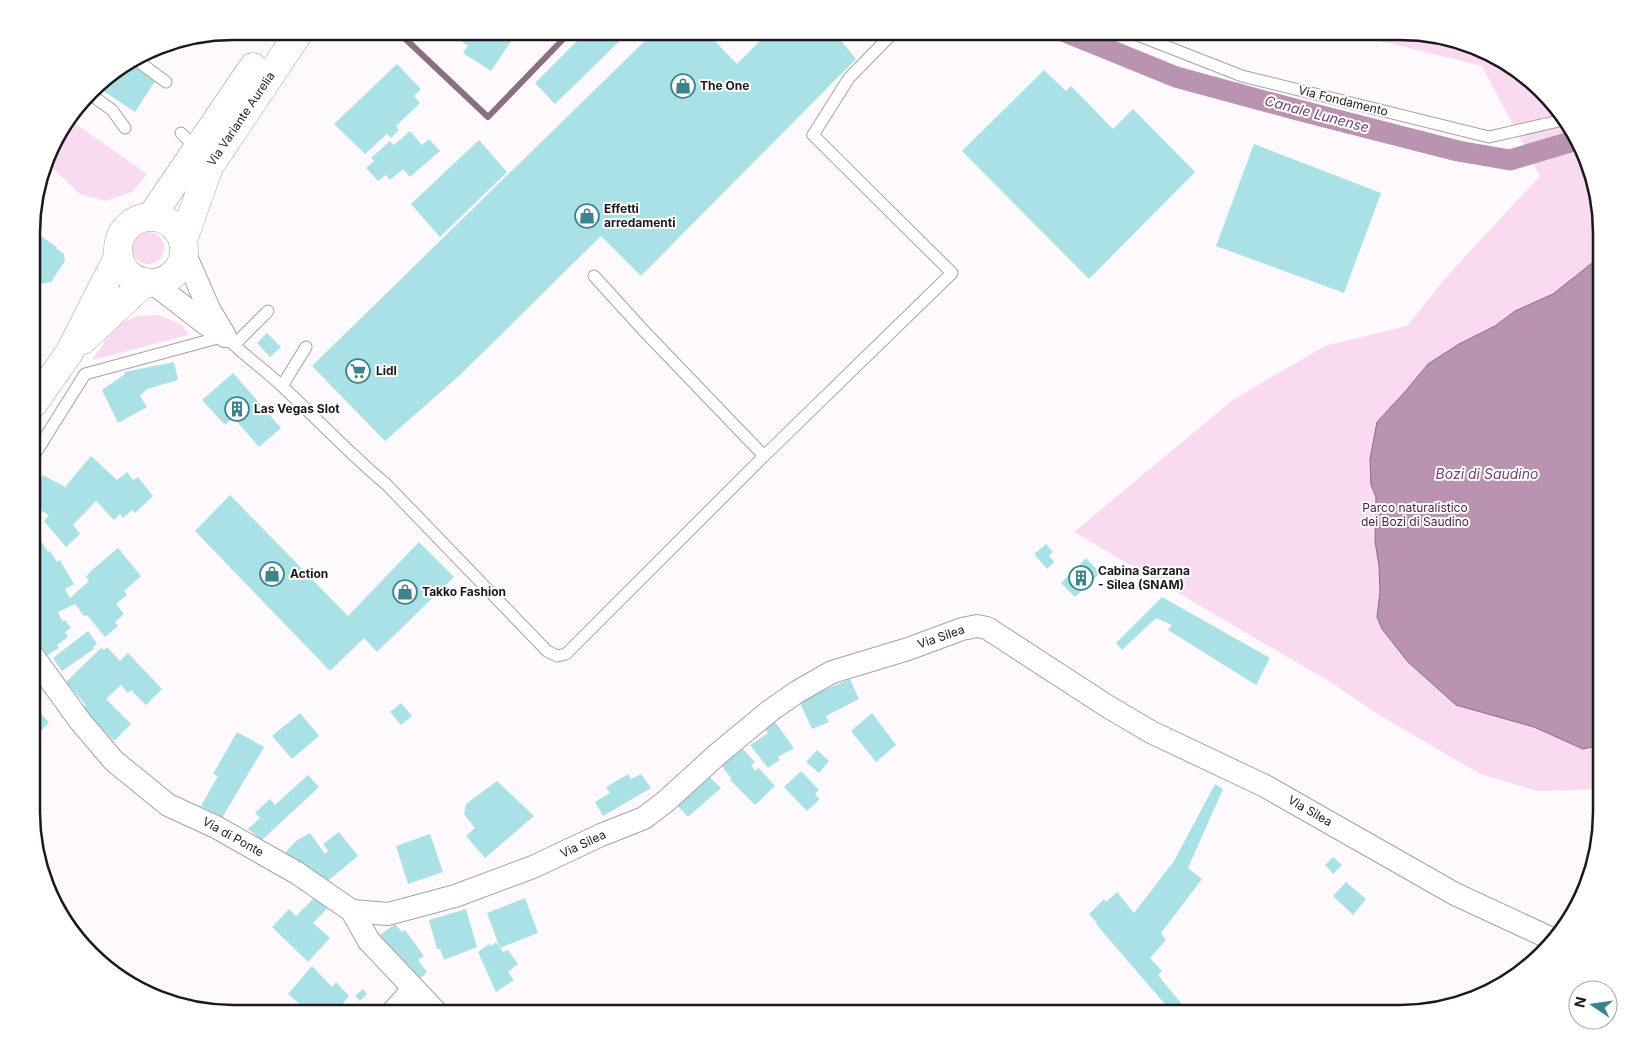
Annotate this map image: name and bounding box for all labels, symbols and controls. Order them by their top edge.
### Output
street label: Via Variante Aurelia [203,69,278,169]
shop icon: The One [670,73,696,99]
place label: The One [700,78,749,93]
street label: Via Fondamento [1297,82,1390,119]
water label: Canale Lunense [1263,91,1371,136]
place label: Effetti arredamenti [604,201,675,230]
shop icon: Effetti arredamenti [574,203,600,229]
supermarket icon: Lidl [345,358,371,384]
place label: Lidl [376,363,397,378]
building icon: Las Vegas Slot [224,396,250,422]
place label: Las Vegas Slot [254,401,340,416]
water label: Bozi di Saudino [1436,465,1538,482]
park label: Parco naturalistico dei Bozi di Saudino [1361,500,1469,529]
shop icon: Action [259,561,285,587]
place label: Cabina Sarzana - Silea (SNAM) [1098,563,1190,592]
building icon: Cabina Sarzana - Silea (SNAM) [1068,565,1094,591]
place label: Action [290,566,328,581]
shop icon: Takko Fashion [392,579,418,605]
place label: Takko Fashion [422,584,506,599]
street label: Via Silea [915,622,966,652]
street label: Via Silea [1285,792,1335,829]
street label: Via di Ponte [200,814,266,860]
street label: Via Silea [558,826,608,861]
north arrow [1568,980,1618,1030]
text: N [1570,995,1589,1009]

